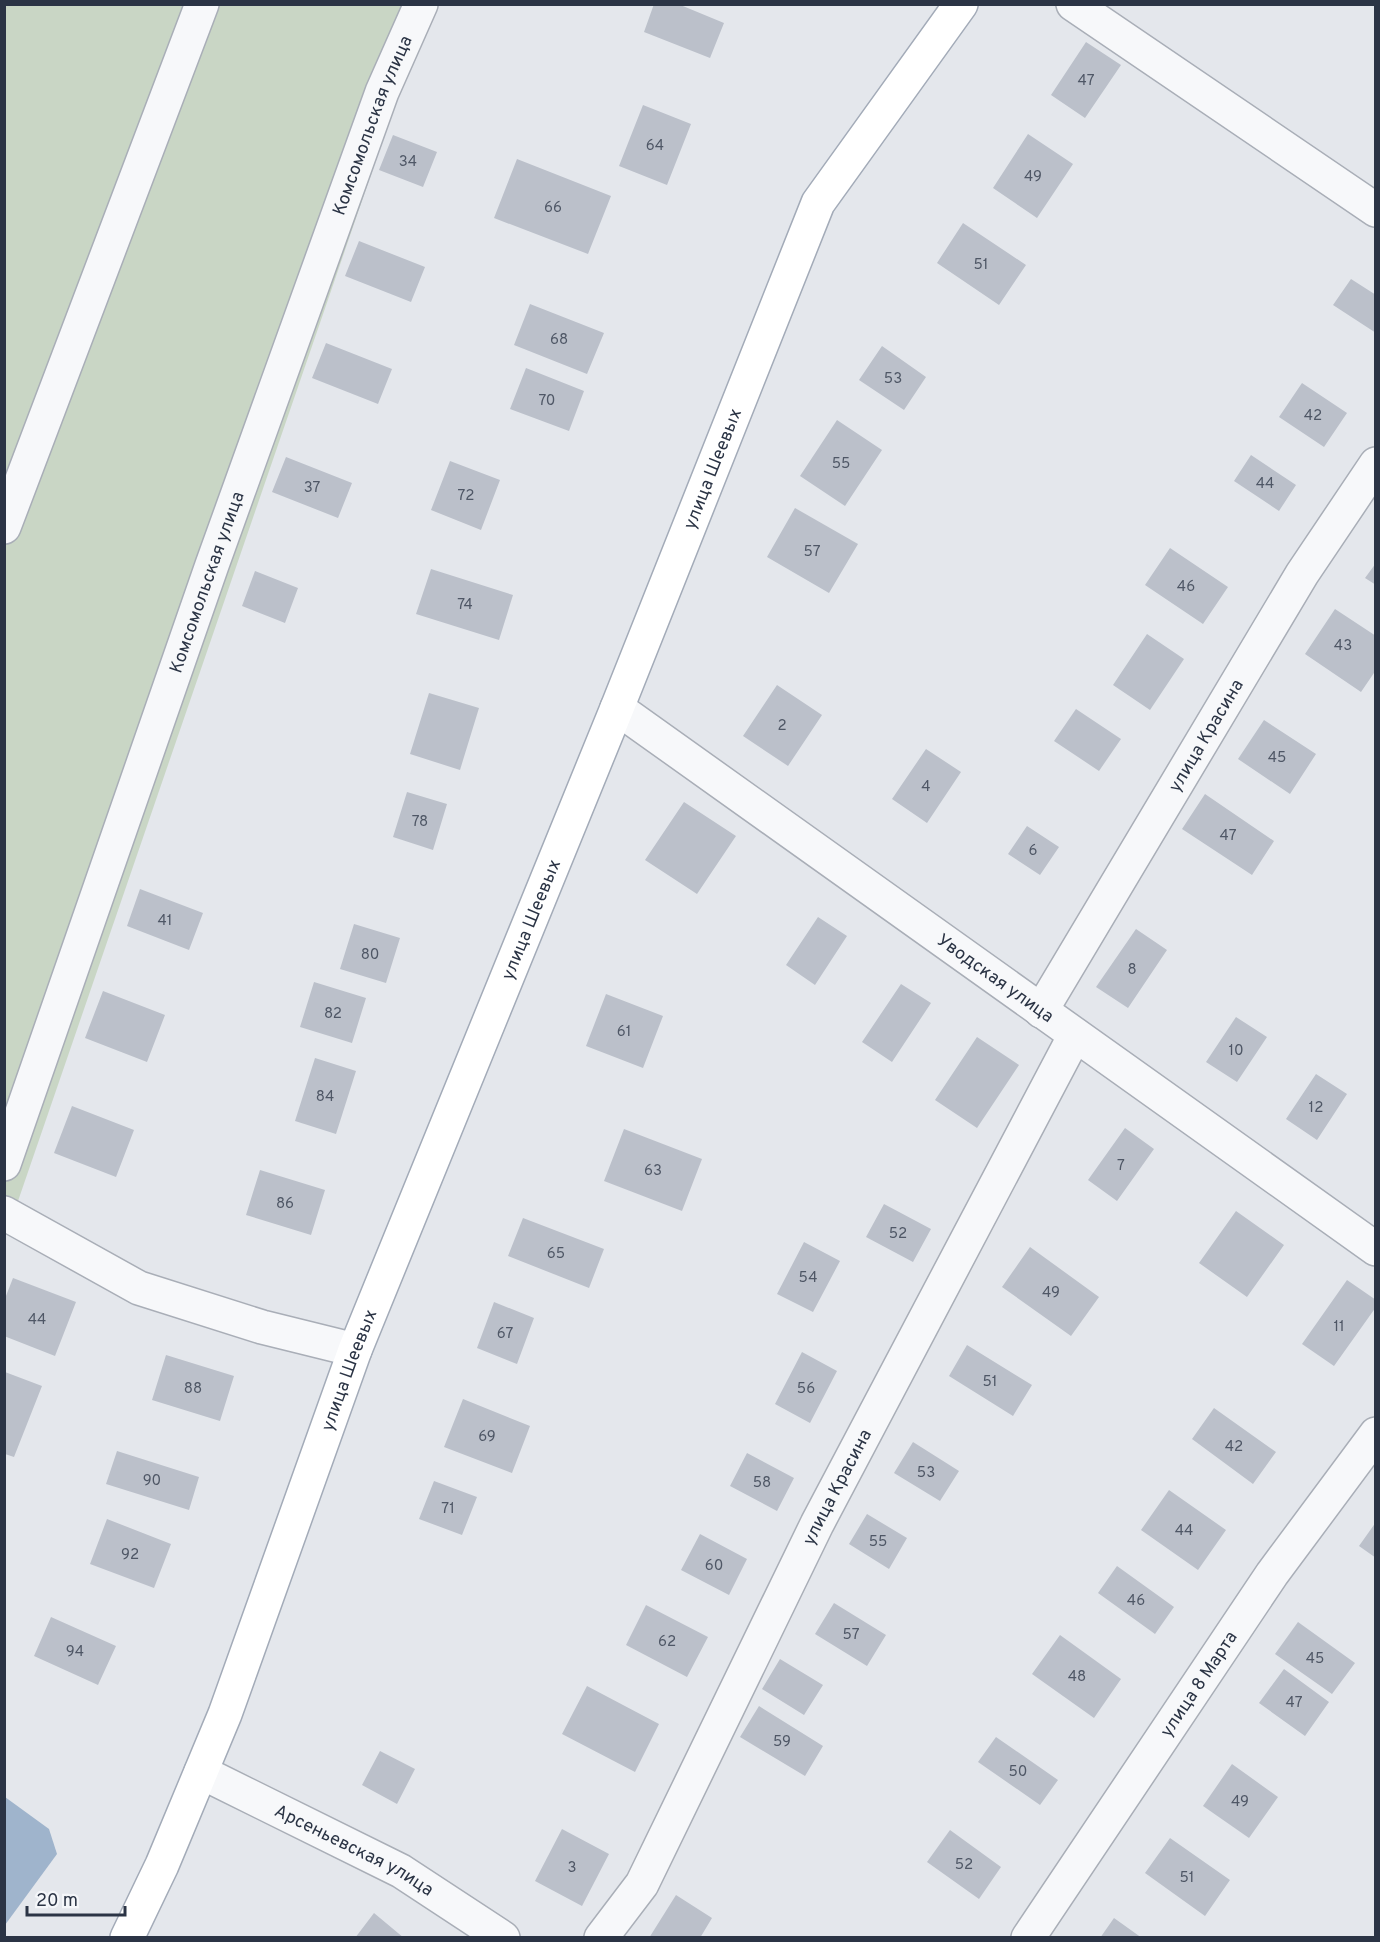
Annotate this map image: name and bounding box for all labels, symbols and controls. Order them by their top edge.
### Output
street label: Комсомольская улица [329,32,419,219]
house number: 47 [1078,72,1095,91]
house number: 64 [646,137,664,156]
house number: 34 [399,153,417,172]
house number: 49 [1024,168,1042,187]
house number: 66 [544,199,562,218]
house number: 51 [974,256,988,275]
house number: 68 [550,331,568,350]
house number: 53 [884,370,902,389]
house number: 70 [538,392,556,411]
street label: улица Шеевых [679,406,748,533]
house number: 42 [1304,407,1322,426]
house number: 55 [832,455,850,474]
house number: 44 [1256,475,1274,494]
house number: 37 [304,479,321,498]
house number: 72 [458,487,474,506]
street label: Комсомольская улица [165,489,250,677]
house number: 57 [804,543,821,562]
house number: 46 [1177,578,1195,597]
house number: 74 [457,596,473,615]
house number: 43 [1334,637,1352,656]
street label: улица Красина [1164,675,1250,797]
house number: 2 [777,717,787,736]
house number: 45 [1268,749,1286,768]
house number: 4 [921,778,931,797]
house number: 78 [412,813,428,832]
house number: 47 [1220,827,1237,846]
house number: 6 [1029,842,1038,861]
street label: улица Шеевых [497,856,567,984]
house number: 41 [158,912,172,931]
street label: Уводская улица [932,930,1058,1029]
house number: 80 [361,946,379,965]
house number: 8 [1127,961,1137,980]
house number: 82 [324,1005,342,1024]
house number: 61 [617,1023,631,1042]
house number: 10 [1228,1042,1244,1061]
house number: 84 [316,1088,334,1107]
house number: 12 [1309,1099,1323,1118]
house number: 7 [1117,1157,1125,1176]
house number: 63 [644,1162,662,1181]
house number: 86 [276,1195,294,1214]
house number: 52 [889,1225,907,1244]
house number: 65 [547,1245,565,1264]
house number: 54 [799,1269,817,1288]
house number: 49 [1042,1284,1060,1303]
street label: улица Шеевых [317,1306,383,1435]
house number: 44 [28,1311,46,1330]
house number: 11 [1333,1318,1345,1337]
house number: 67 [497,1325,513,1344]
house number: 51 [983,1373,997,1392]
house number: 88 [184,1380,202,1399]
house number: 56 [797,1380,815,1399]
street label: улица Красина [798,1426,878,1549]
house number: 69 [478,1428,496,1447]
house number: 42 [1225,1438,1243,1457]
house number: 53 [917,1464,935,1483]
house number: 90 [143,1472,161,1491]
house number: 58 [753,1474,771,1493]
house number: 71 [441,1500,455,1519]
house number: 44 [1175,1522,1193,1541]
house number: 55 [869,1533,887,1552]
house number: 92 [121,1546,139,1565]
house number: 60 [705,1557,723,1576]
house number: 46 [1127,1592,1145,1611]
house number: 57 [843,1626,860,1645]
street label: улица 8 Марта [1156,1627,1243,1742]
house number: 62 [658,1633,676,1652]
house number: 94 [66,1643,84,1662]
house number: 45 [1306,1650,1324,1669]
house number: 48 [1068,1668,1086,1687]
house number: 47 [1286,1694,1303,1713]
house number: 59 [773,1733,791,1752]
house number: 50 [1009,1763,1027,1782]
house number: 49 [1231,1793,1249,1812]
street label: Арсеньевская улица [270,1800,438,1902]
house number: 52 [955,1856,973,1875]
house number: 3 [567,1859,577,1878]
house number: 51 [1180,1869,1194,1888]
scale bar [27,1879,124,1917]
text: 20 m [36,1890,78,1913]

